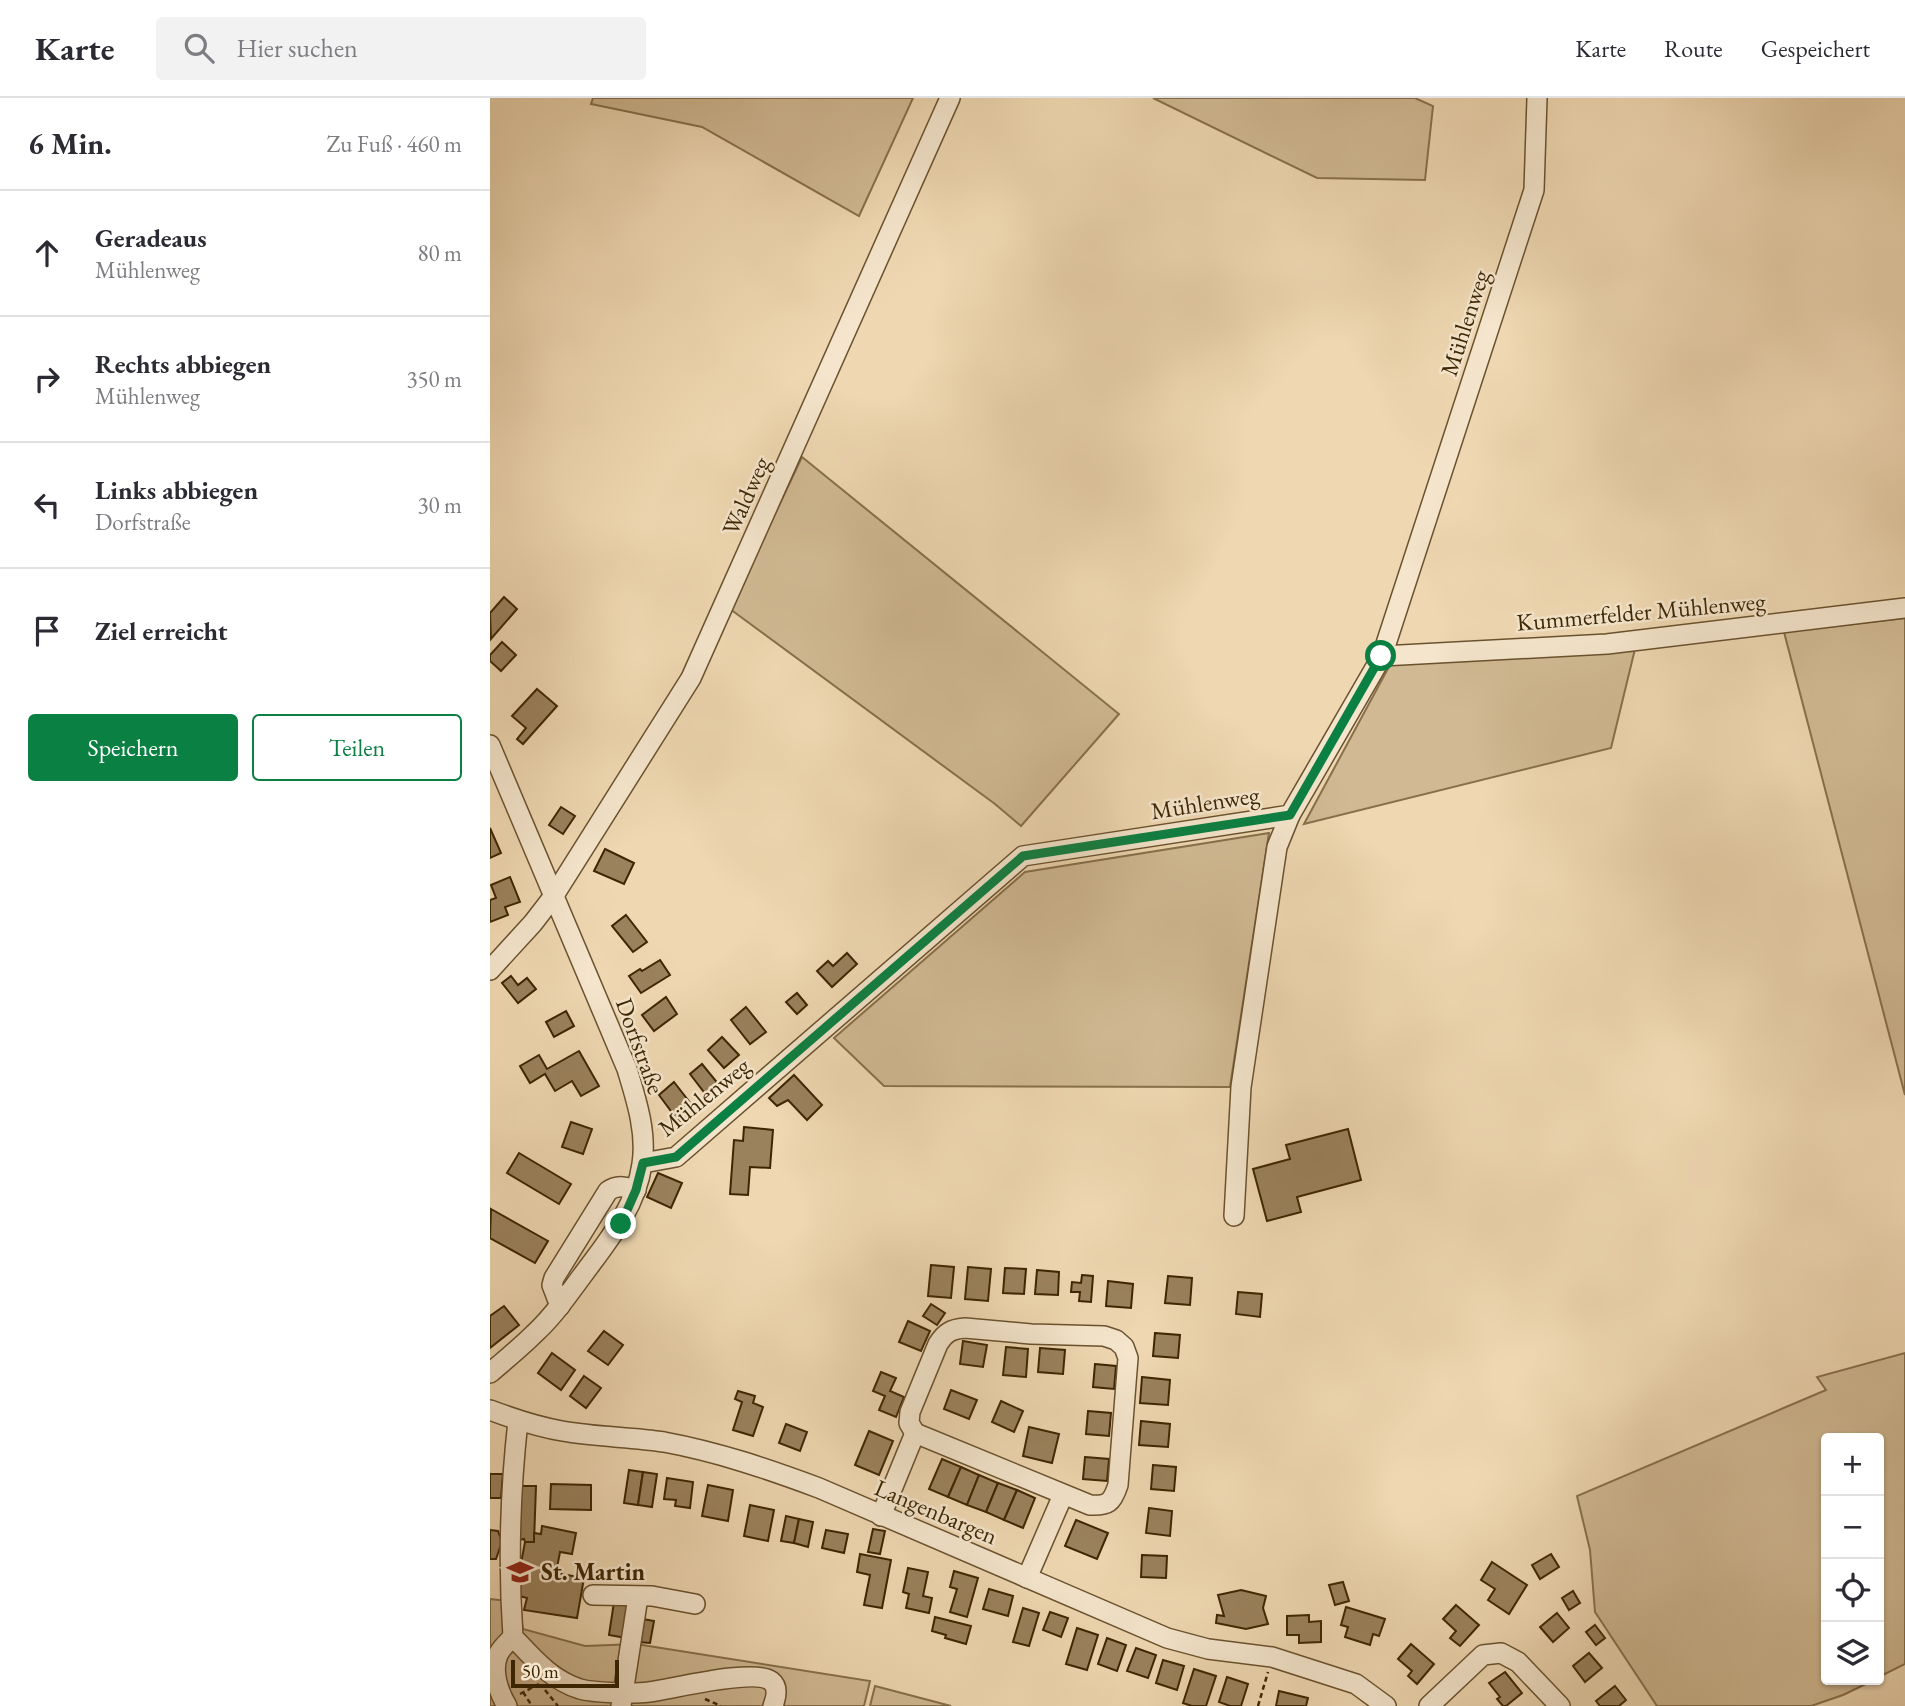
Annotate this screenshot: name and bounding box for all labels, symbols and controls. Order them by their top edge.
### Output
search box [156,17,646,80]
text: Karte [35,27,114,70]
icon: search [180,29,218,67]
text: Hier suchen [236,31,358,65]
text: Karte [1575,33,1626,64]
text: Route [1664,33,1723,64]
text: Gespeichert [1761,33,1870,64]
text: 6 Min. [28,124,112,163]
text: Zu Fuß · 460 m [327,129,462,159]
text: Geradeaus [95,221,207,255]
icon: ahead [28,234,66,272]
text: 80 m [417,238,462,268]
text: Mühlenweg [95,255,200,285]
street label: Mühlenweg [1433,265,1496,380]
text: Rechts abbiegen [95,347,271,381]
icon: right [28,360,66,398]
text: 350 m [406,364,462,394]
text: Mühlenweg [95,381,200,411]
street label: Waldweg [715,451,777,540]
text: Links abbiegen [95,473,258,507]
icon: left [28,486,66,524]
text: 30 m [417,490,462,520]
text: Dorfstraße [95,507,191,537]
street label: Kummerfelder Mühlenweg [1515,585,1767,638]
icon: arrive [28,612,66,650]
text: Ziel erreicht [95,614,227,648]
route start [1365,640,1396,671]
button: Speichern [28,714,238,781]
button: Teilen [252,714,462,781]
street label: Mühlenweg [1148,779,1262,826]
street label: Dorfstraße [609,994,672,1098]
street label: Mühlenweg [651,1050,756,1143]
route end [605,1208,636,1239]
map controls [1821,1433,1884,1685]
button: + [1821,1433,1884,1496]
street label: Langenbargen [870,1472,1003,1551]
button: − [1821,1496,1884,1559]
place label: St. Martin [541,1556,646,1587]
school or university icon: St. Martin [505,1557,535,1587]
button: locate [1821,1559,1884,1622]
button: layers [1821,1622,1884,1685]
scale bar [511,1657,620,1689]
text: 50 m [522,1659,559,1684]

